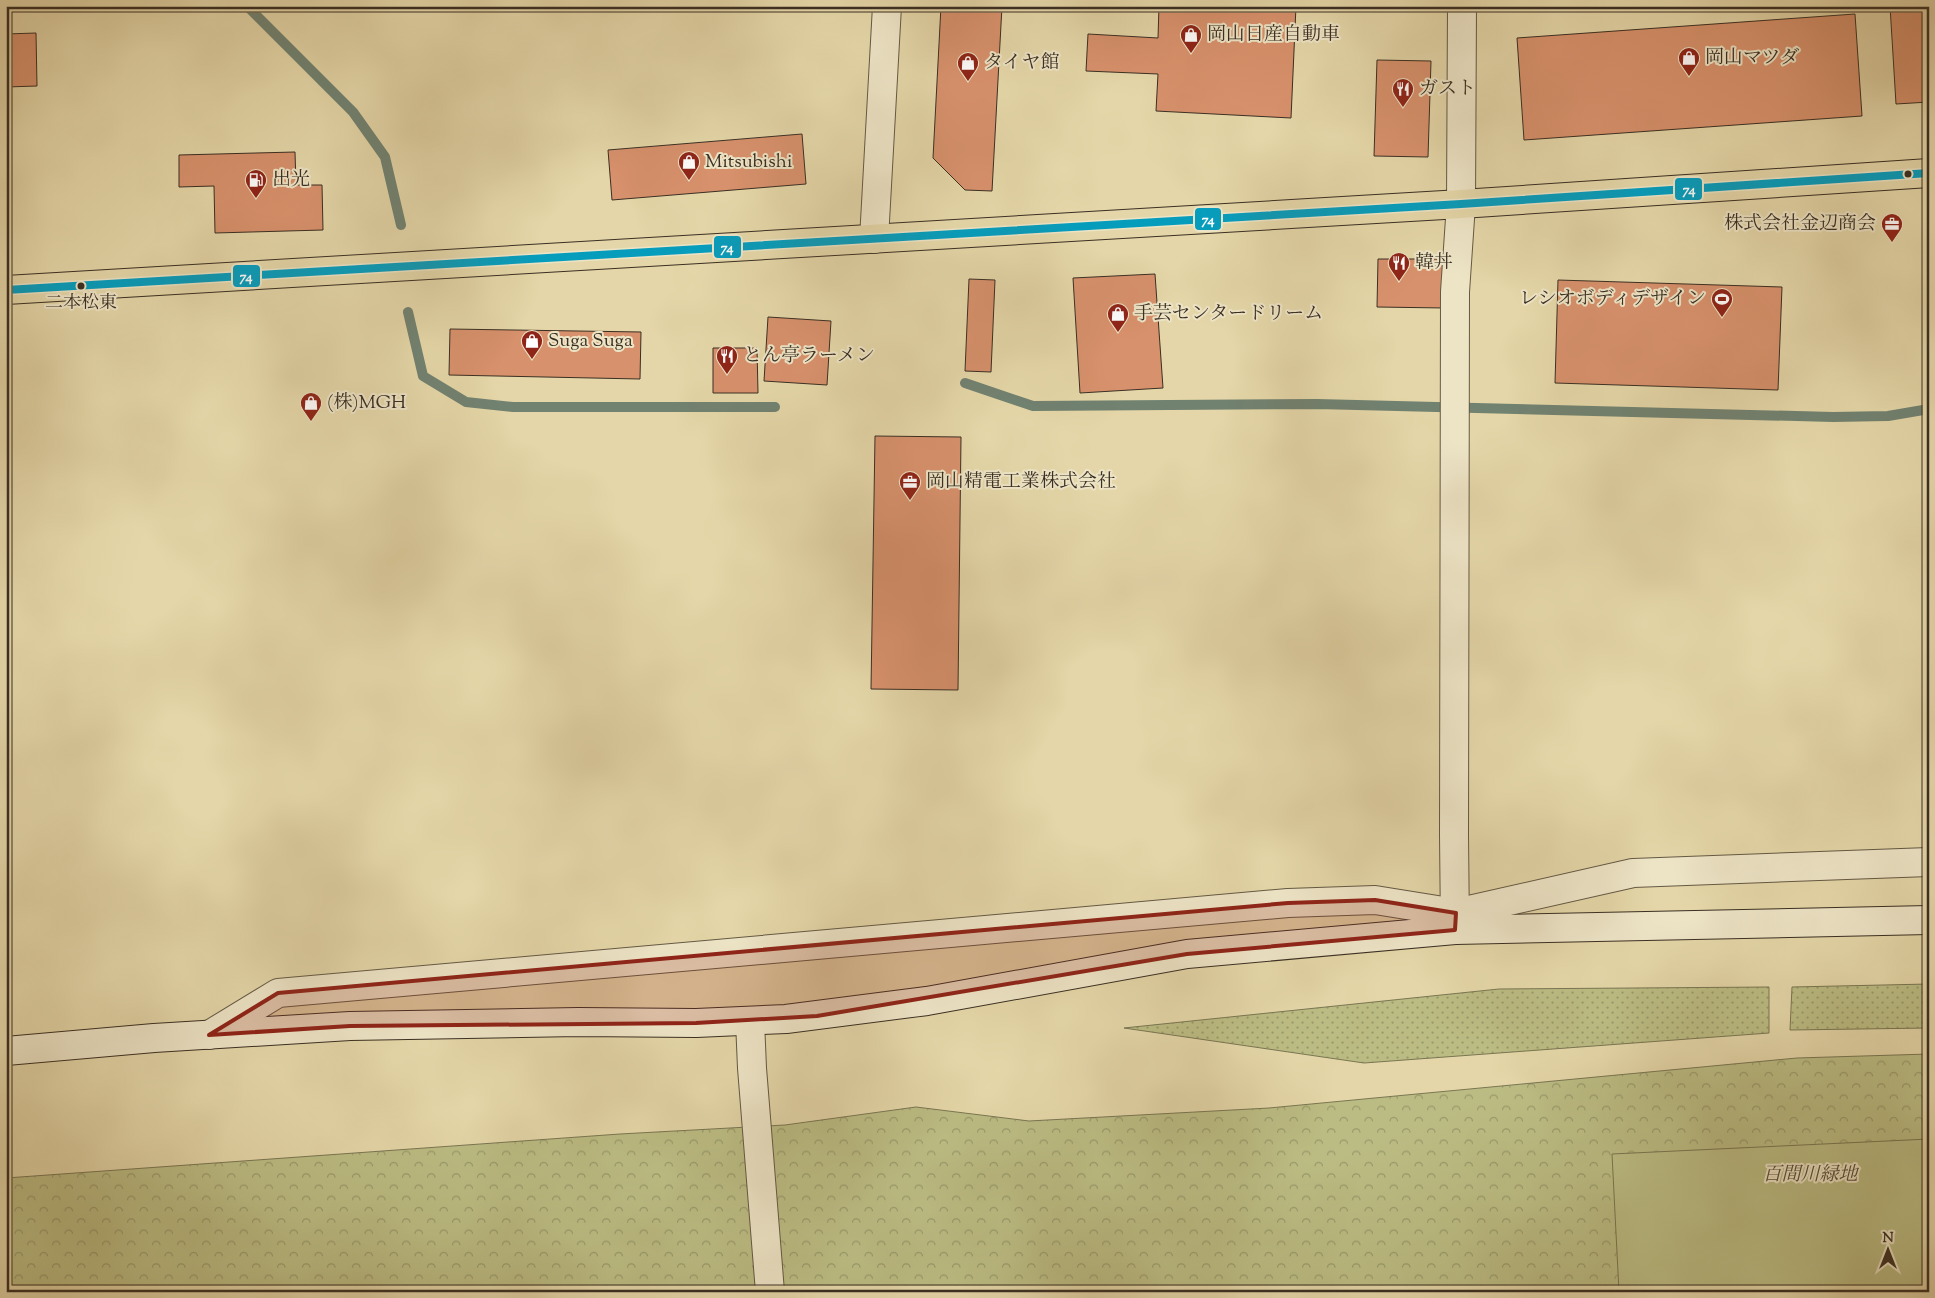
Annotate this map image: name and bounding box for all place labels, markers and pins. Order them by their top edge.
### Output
place label: 岡山日産自動車 [1207,22,1340,49]
shop icon: 岡山日産自動車 [1179,23,1203,54]
place label: 岡山マツダ [1705,45,1799,72]
shop icon: 岡山マツダ [1677,46,1701,77]
place label: タイヤ館 [984,50,1060,77]
shop icon: タイヤ館 [956,51,980,82]
place label: ガスト [1419,76,1476,103]
restaurant icon: ガスト [1391,77,1415,108]
place label: Mitsubishi [705,149,792,176]
shop icon: Mitsubishi [677,150,701,181]
place label: 出光 [272,167,310,194]
fuel station icon: 出光 [244,168,268,199]
unlabelled marker [1903,169,1913,179]
place label: 株式会社金辺商会 [1724,211,1876,238]
office icon: 株式会社金辺商会 [1880,212,1904,243]
place label: 韓丼 [1415,250,1453,277]
restaurant icon: 韓丼 [1387,251,1411,282]
marker: 二本松東 [76,281,86,291]
place label: レシオボディデザイン [1519,286,1706,313]
sports icon: レシオボディデザイン [1710,287,1734,318]
place label: 二本松東 [45,291,117,317]
place label: 手芸センタードリーム [1134,301,1323,328]
shop icon: 手芸センタードリーム [1106,302,1130,333]
place label: Suga Suga [548,328,633,355]
shop icon: Suga Suga [520,329,544,360]
place label: とん亭ラーメン [743,343,875,370]
restaurant icon: とん亭ラーメン [715,344,739,375]
place label: (株)MGH [327,390,406,417]
shop icon: (株)MGH [299,391,323,422]
place label: 岡山精電工業株式会社 [926,469,1116,496]
office icon: 岡山精電工業株式会社 [898,470,922,501]

